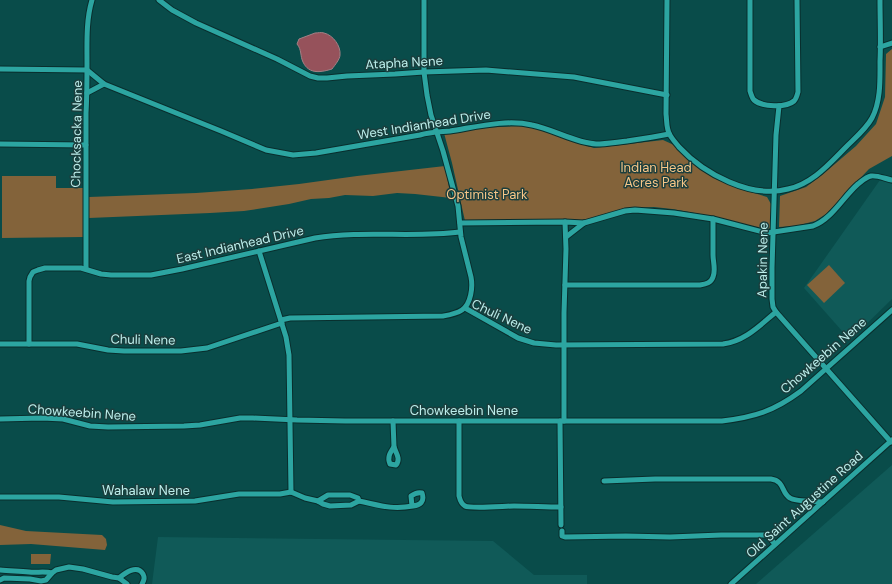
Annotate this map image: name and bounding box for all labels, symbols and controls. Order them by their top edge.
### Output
street label: Atapha Nene [365,52,443,73]
street label: Chocksacka Nene [67,80,86,188]
street label: West Indianhead Drive [356,106,492,143]
park label: Indian Head Acres Park [620,159,692,191]
park label: Optimist Park [446,186,528,203]
street label: East Indianhead Drive [175,222,305,267]
street label: Apakin Nene [753,222,772,298]
street label: Chuli Nene [469,295,535,338]
street label: Chowkeebin Nene [777,313,870,397]
street label: Chuli Nene [110,330,176,349]
street label: Chowkeebin Nene [27,400,137,425]
street label: Chowkeebin Nene [410,402,518,419]
street label: Old Saint Augustine Road [742,447,866,562]
street label: Wahalaw Nene [102,482,190,499]

